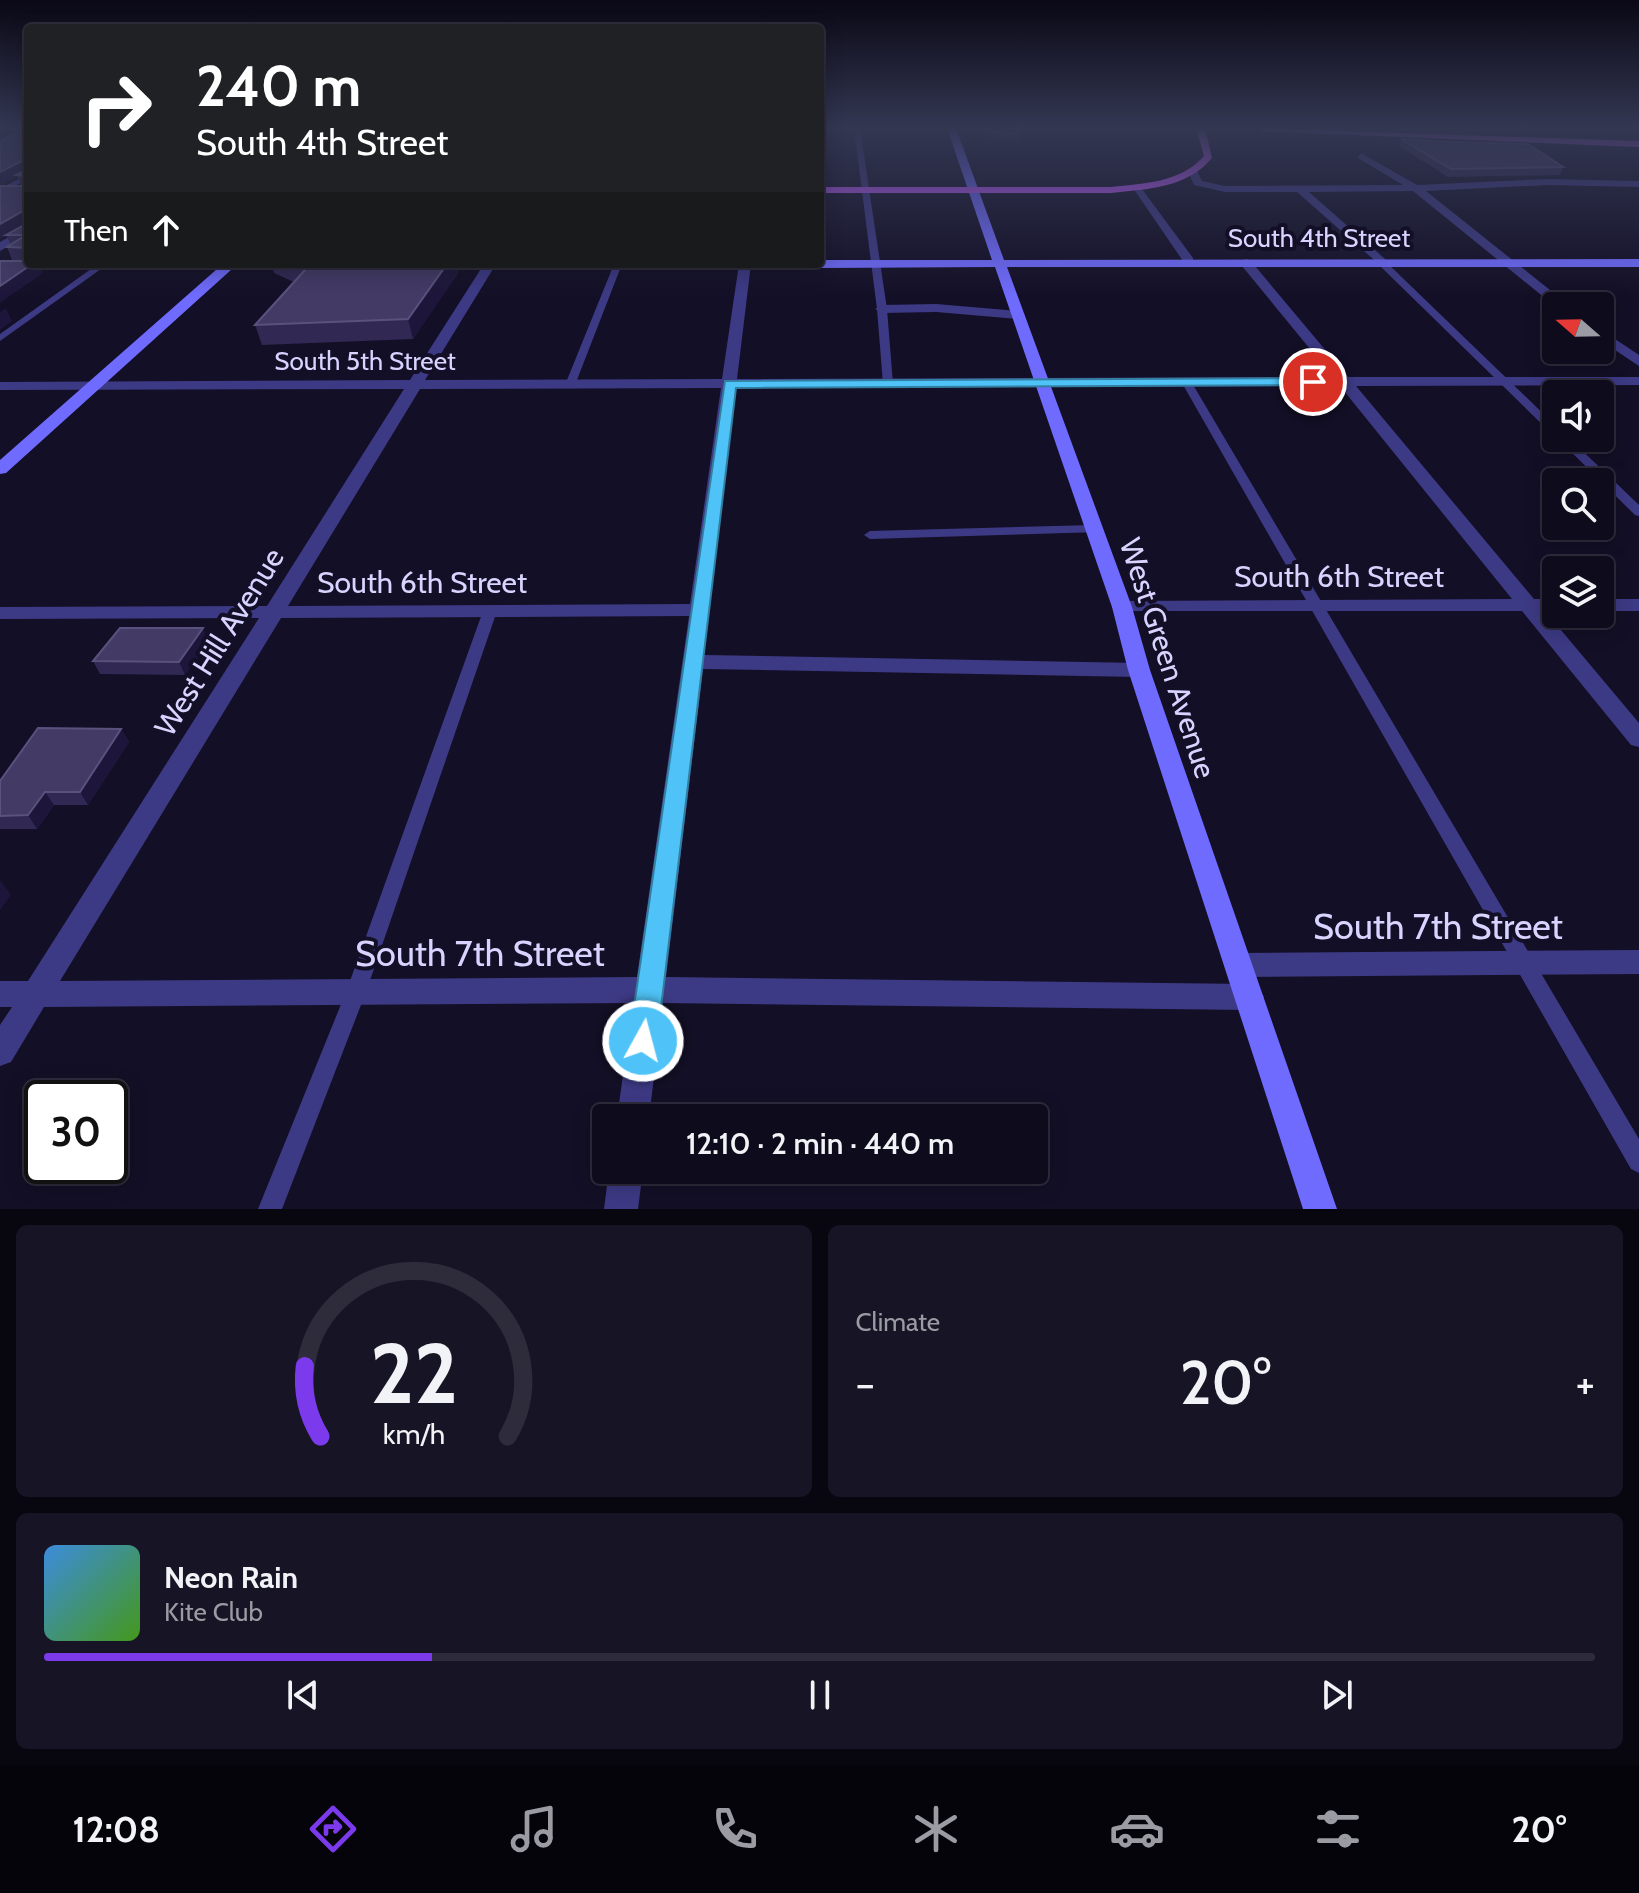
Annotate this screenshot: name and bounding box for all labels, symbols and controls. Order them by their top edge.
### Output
text: 240 m [196,52,361,120]
icon: right [64,56,168,160]
text: South 4th Street [196,120,449,164]
icon: ahead [144,208,188,252]
text: Then [64,212,128,249]
street label: South 4th Street [1228,222,1410,254]
north arrow [1542,292,1614,364]
map controls [1542,292,1614,628]
street label: South 5th Street [274,345,456,377]
pin [1279,348,1347,416]
icon: arrive [1291,360,1335,404]
button: sound [1542,380,1614,452]
button: search [1542,468,1614,540]
street label: West Green Avenue [1112,533,1224,783]
street label: West Hill Avenue [146,541,292,743]
button: layers [1542,556,1614,628]
street label: South 6th Street [1234,558,1444,595]
street label: South 6th Street [317,564,527,601]
street label: South 7th Street [1313,904,1563,948]
street label: South 7th Street [355,931,605,975]
position arrow [601,999,685,1083]
speed limit sign: 30 [24,1080,128,1184]
text: 12:10 · 2 min · 440 m [686,1125,954,1162]
text: Climate [856,1306,940,1338]
text: 22 [370,1323,458,1424]
text: 20° [1180,1346,1271,1419]
text: − [856,1357,875,1410]
text: + [1576,1357,1595,1410]
text: km/h [382,1416,445,1451]
text: Neon Rain [164,1559,298,1596]
text: Kite Club [164,1596,263,1628]
icon: previous [281,1673,325,1717]
icon: pause [798,1673,842,1717]
icon: next [1315,1673,1359,1717]
icon: directions [305,1801,361,1857]
icon: music [506,1801,562,1857]
icon: phone [707,1801,763,1857]
icon: climate [908,1801,964,1857]
icon: car [1109,1801,1165,1857]
icon: filters [1310,1801,1366,1857]
text: 12:08 [73,1807,160,1851]
text: 20° [1512,1807,1566,1851]

